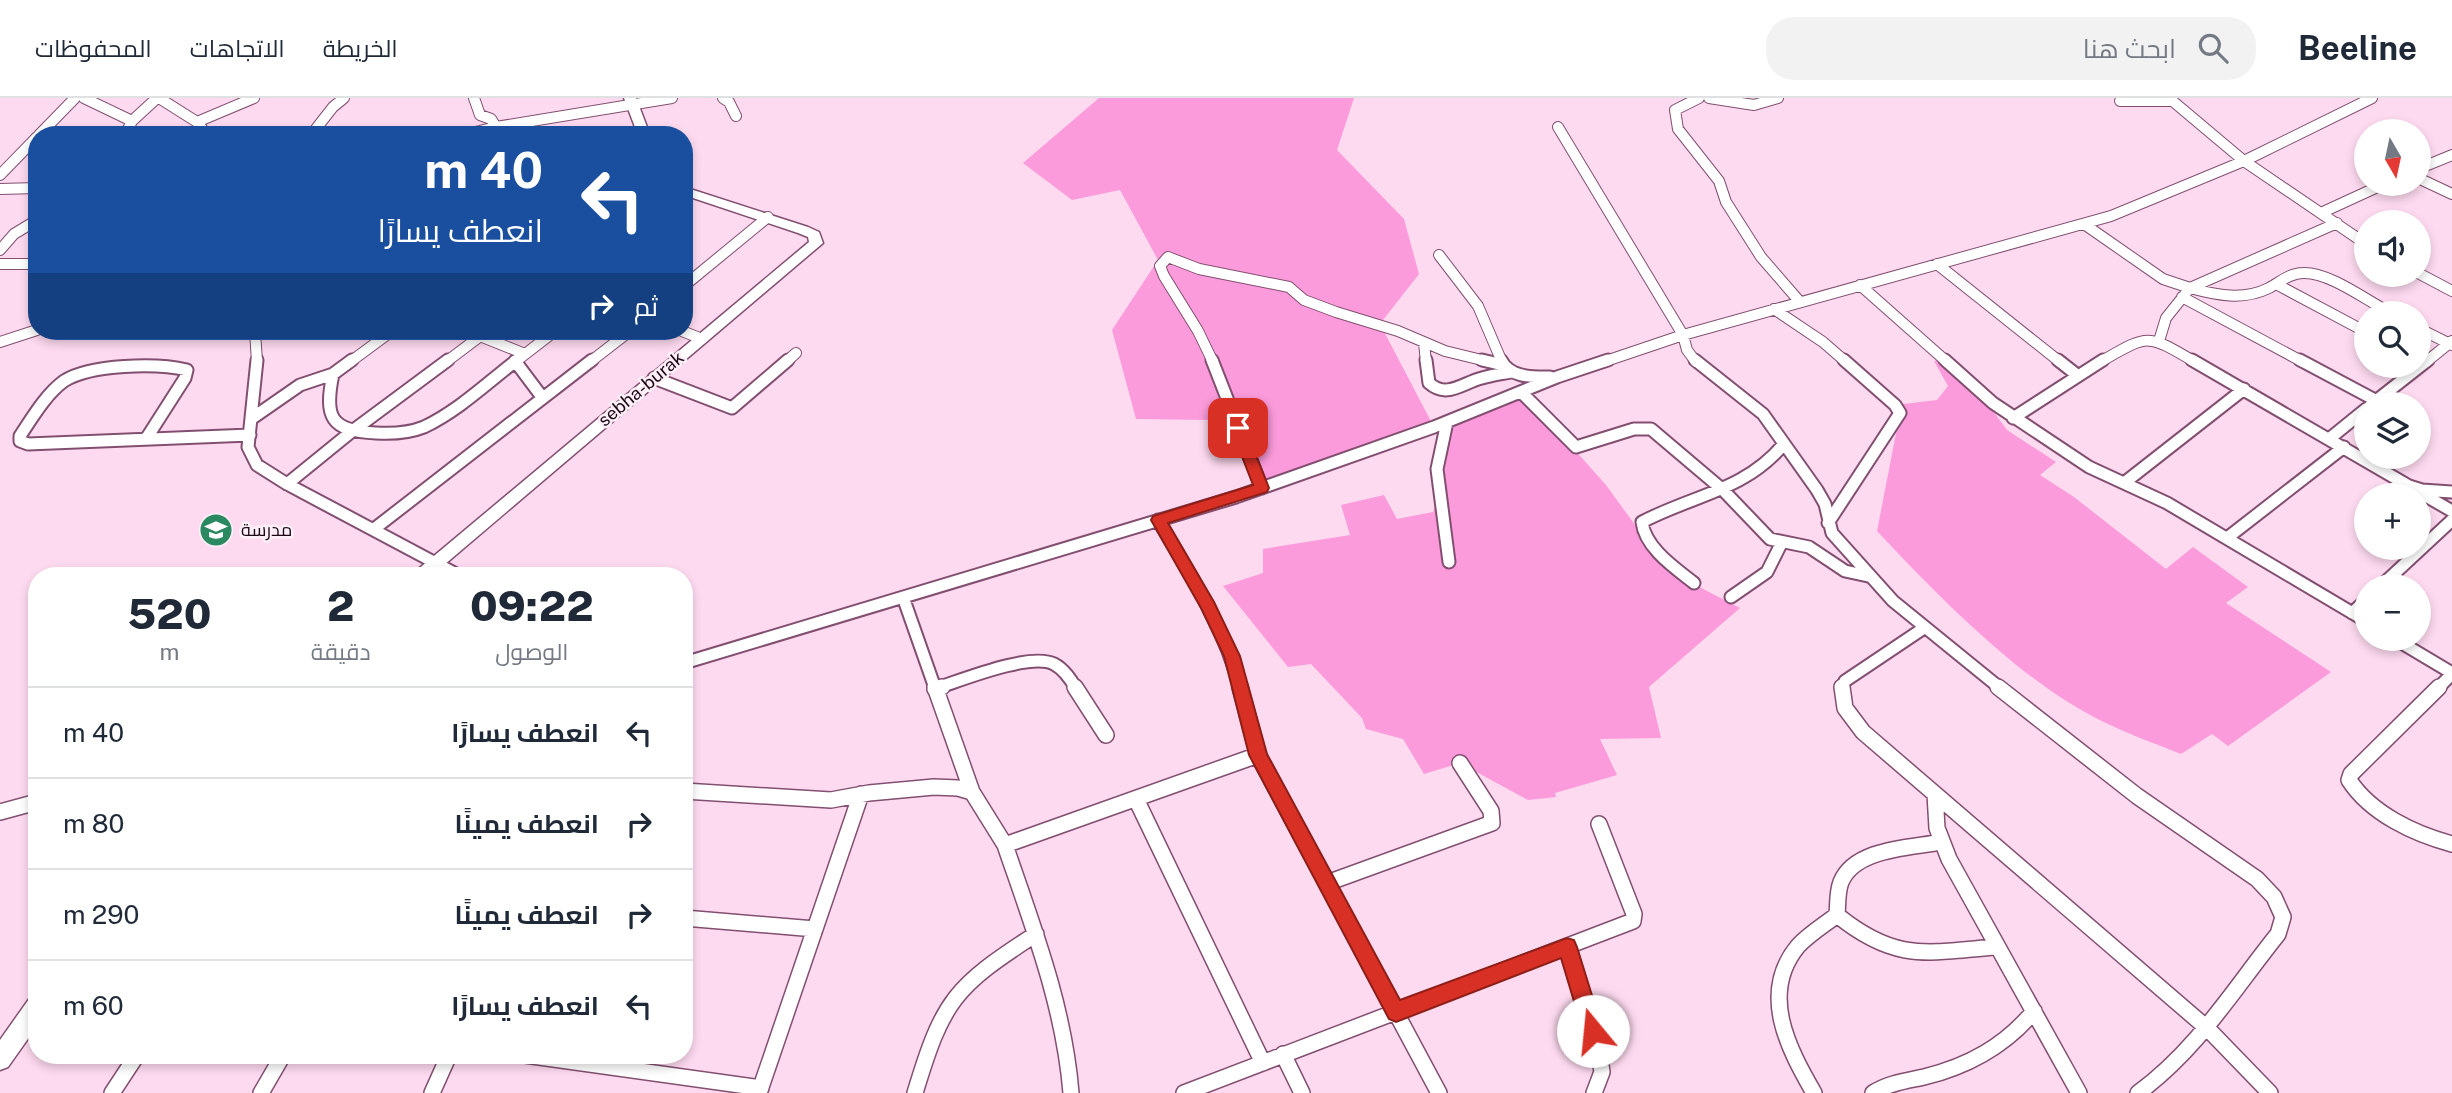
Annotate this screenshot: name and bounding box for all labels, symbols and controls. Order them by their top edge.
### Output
search box [1766,17,2256,80]
icon: search [2194,29,2232,67]
text: Beeline [2298,29,2417,67]
text: ابحث هنا [2083,33,2176,64]
text: المحفوظات [35,34,152,62]
text: الاتجاهات [190,34,285,62]
text: الخريطة [323,34,398,62]
north arrow [2354,119,2431,196]
map controls [2354,119,2431,651]
text: 40 m [424,141,543,199]
icon: left [567,154,658,245]
button: sound [2354,210,2431,287]
text: انعطف يسارًا [377,212,543,249]
icon: right [582,287,620,325]
text: ثم [634,291,658,322]
button: search [2354,301,2431,378]
street label: sebha-burak [594,347,688,430]
button: layers [2354,392,2431,469]
pin [1208,398,1268,458]
icon: arrive [1219,409,1257,447]
button: + [2354,483,2431,560]
school or university icon: مدرسة [197,511,235,549]
place label: مدرسة [241,519,292,541]
button: − [2354,574,2431,651]
text: 2 [327,581,354,630]
text: 09:22 [470,581,594,630]
text: 520 [127,589,211,638]
text: m [159,638,179,665]
text: دقيقة [311,638,371,665]
text: الوصول [495,638,568,665]
icon: left [620,714,658,752]
text: 40 m [63,717,124,748]
text: انعطف يسارًا [451,717,599,748]
icon: right [620,805,658,843]
text: 80 m [63,808,124,839]
text: انعطف يمينًا [455,808,599,839]
icon: right [620,896,658,934]
text: 290 m [63,899,139,930]
text: انعطف يمينًا [455,899,599,930]
icon: left [620,987,658,1025]
text: 60 m [63,990,124,1021]
text: انعطف يسارًا [451,990,599,1021]
position arrow [1556,994,1630,1068]

